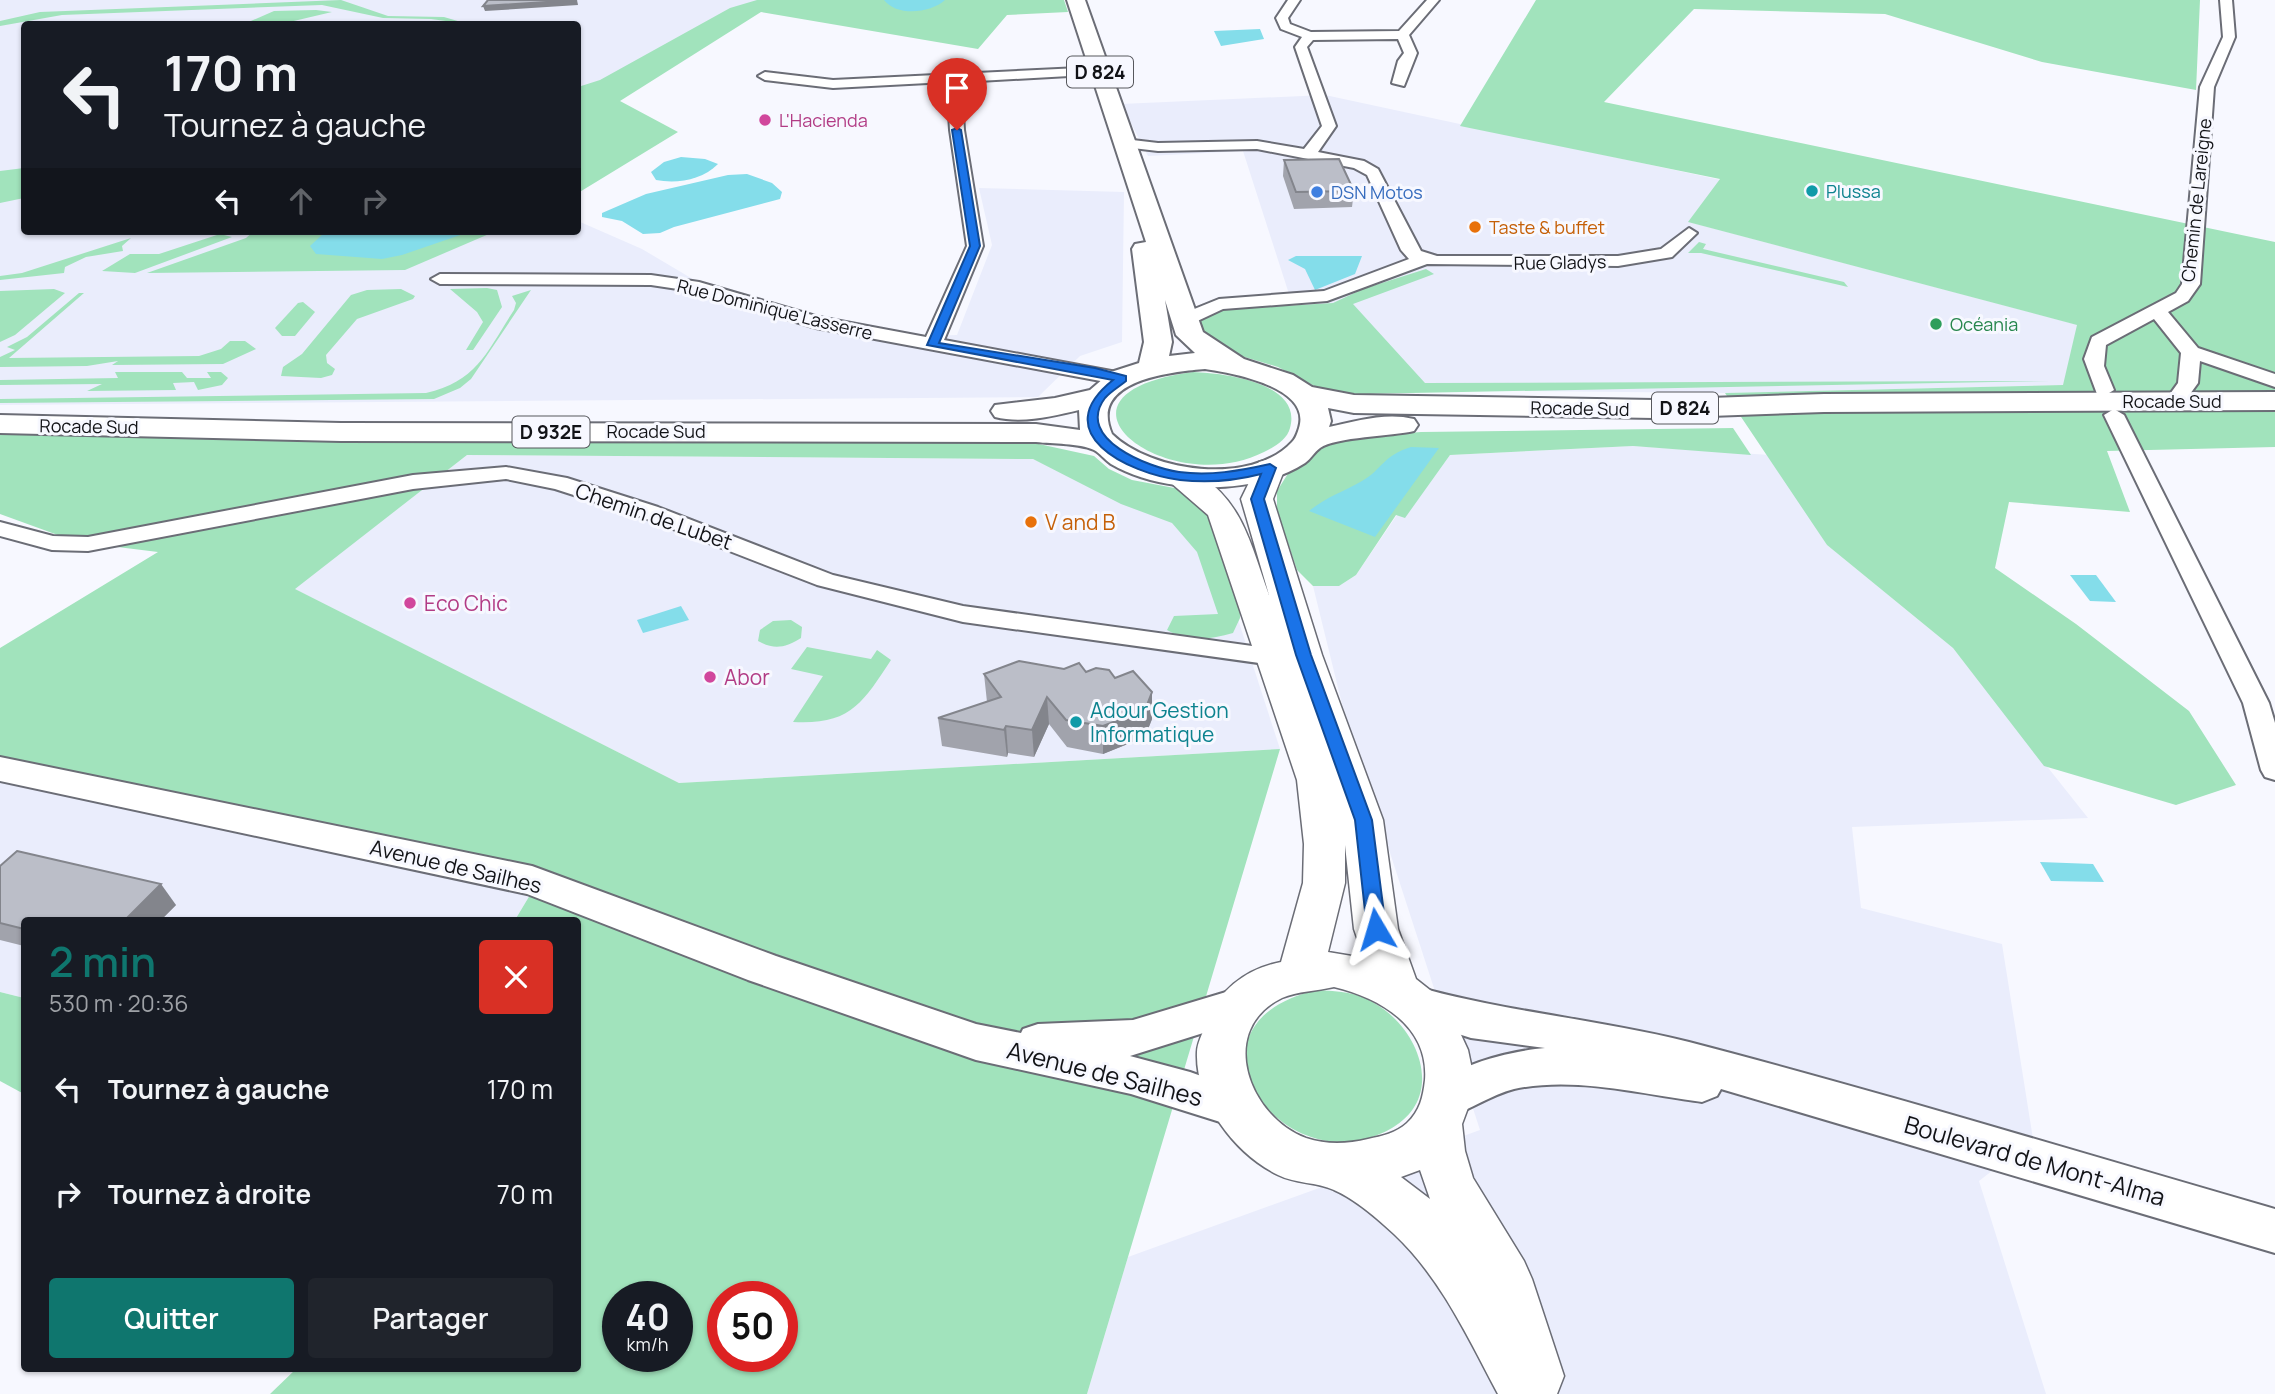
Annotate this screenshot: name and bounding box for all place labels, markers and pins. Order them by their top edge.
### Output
pin [927,58,987,130]
place label: L'Hacienda [779,108,868,132]
marker: L'Hacienda [757,112,773,128]
place label: Plussa [1826,179,1881,203]
place label: DSN Motos [1331,180,1423,204]
marker: Plussa [1804,183,1820,199]
marker: DSN Motos [1309,184,1325,200]
place label: Taste & buffet [1489,215,1605,239]
marker: Taste & buffet [1467,219,1483,235]
place label: Océania [1950,312,2018,336]
marker: Océania [1928,316,1944,332]
place label: V and B [1045,508,1116,536]
marker: V and B [1023,514,1039,530]
place label: Eco Chic [424,589,508,617]
marker: Eco Chic [402,595,418,611]
place label: Abor [724,663,770,691]
marker: Abor [702,669,718,685]
place label: Adour Gestion Informatique [1090,696,1229,748]
marker: Adour Gestion Informatique [1068,714,1084,730]

